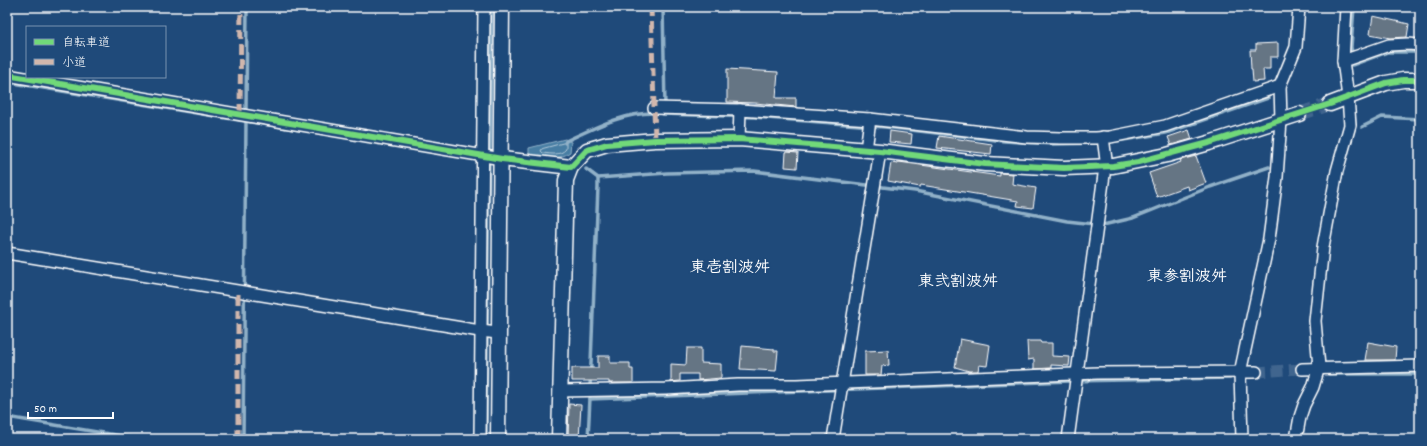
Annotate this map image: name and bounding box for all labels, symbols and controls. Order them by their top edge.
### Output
legend [26,26,166,78]
text: 自転車道 [62,35,110,52]
text: 小道 [62,55,86,72]
district label: 東壱割波舛 [690,257,770,280]
district label: 東参割波舛 [1147,266,1227,289]
district label: 東弐割波舛 [918,271,998,294]
scale bar [28,394,113,420]
text: 50 m [34,401,57,418]

